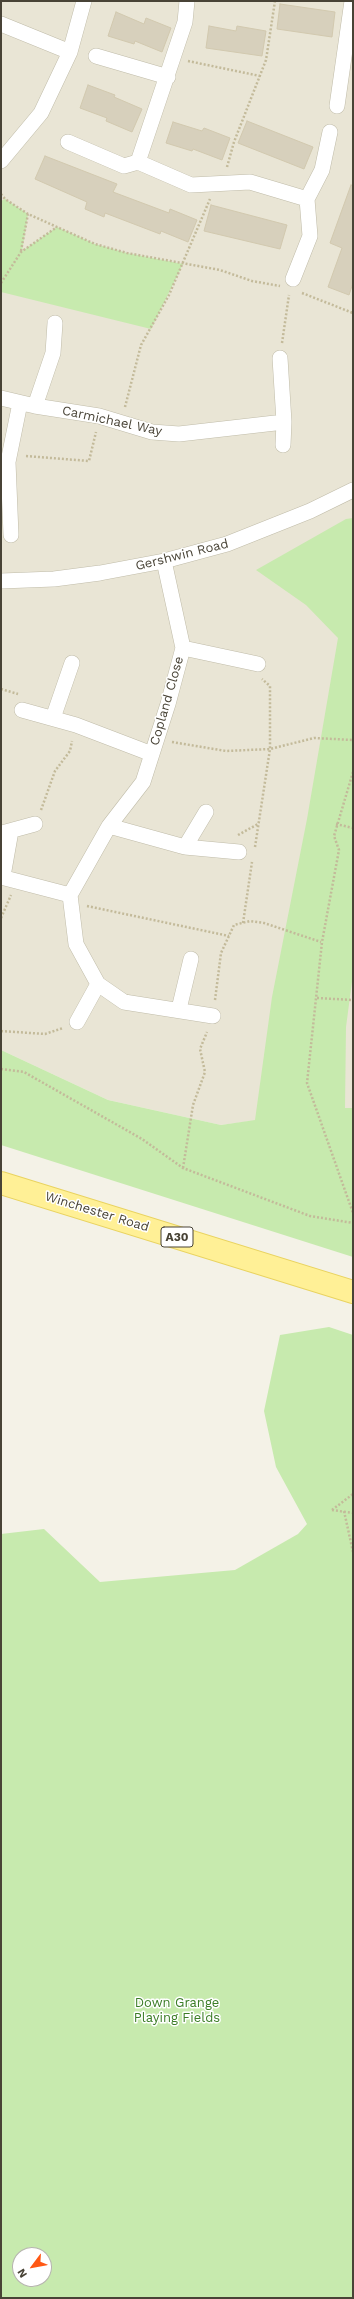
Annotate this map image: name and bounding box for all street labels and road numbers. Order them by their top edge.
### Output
street label: Carmichael Way [61,403,163,439]
street label: Gershwin Road [134,536,230,574]
street label: Copland Close [147,655,187,747]
street label: Winchester Road [43,1189,151,1235]
road number: A30 [161,1227,193,1247]

